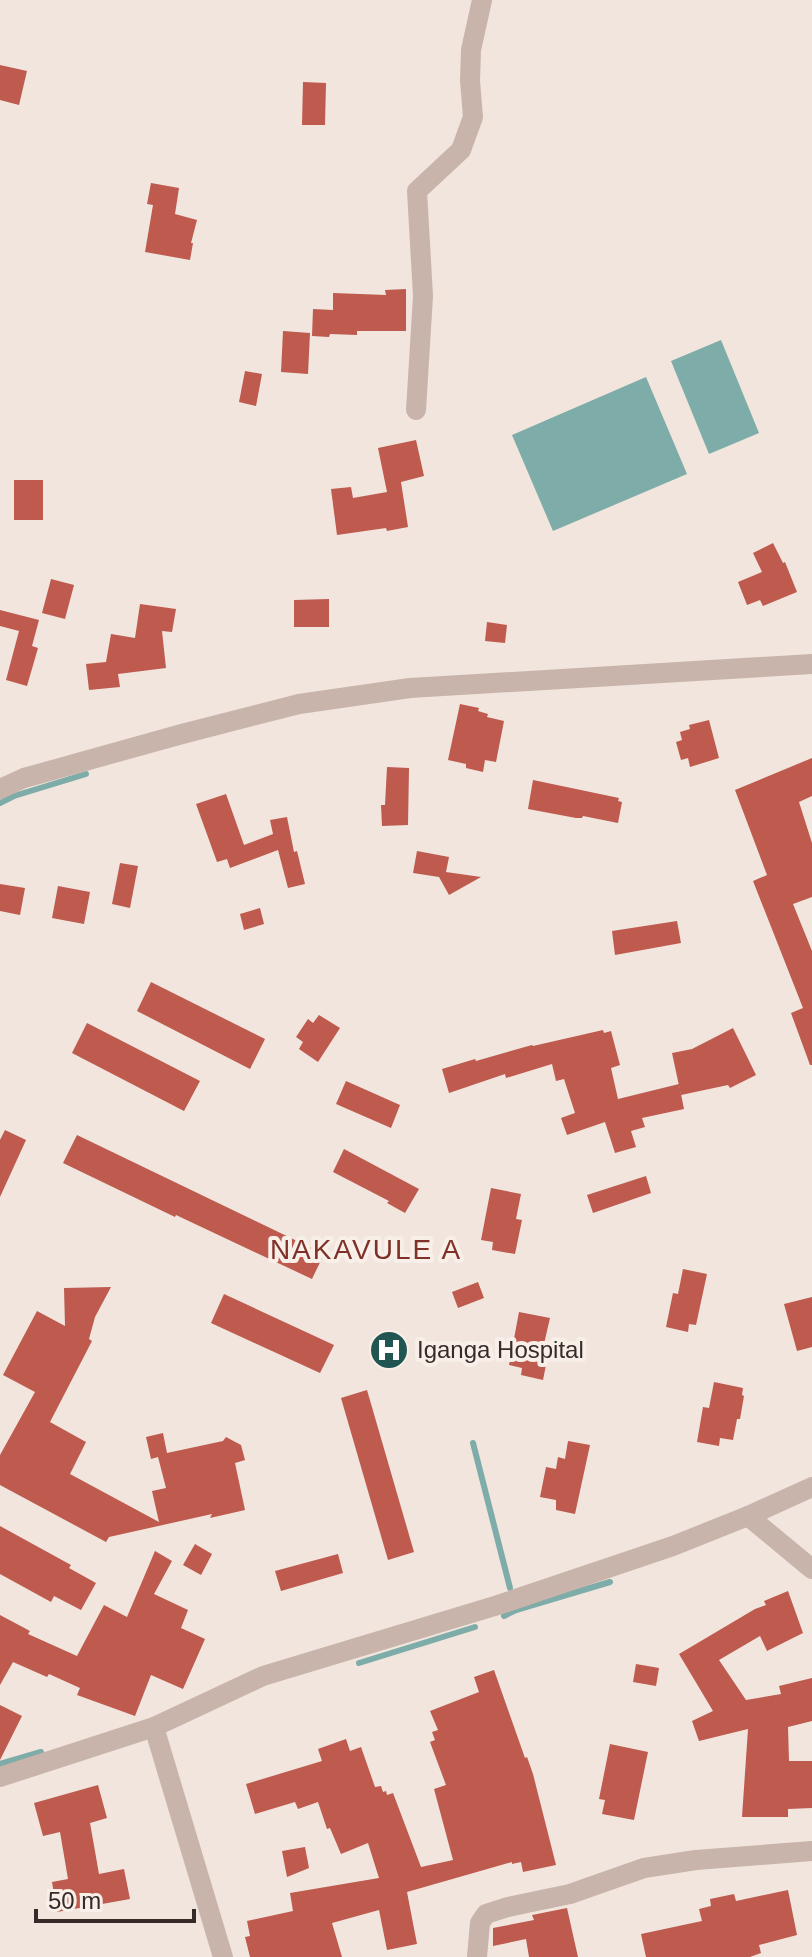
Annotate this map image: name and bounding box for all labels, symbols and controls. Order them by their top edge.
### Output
district label: NAKAVULE A [270,1234,462,1265]
hospital icon: Iganga Hospital [368,1329,410,1371]
place label: Iganga Hospital [417,1336,584,1363]
scale bar [36,1873,194,1923]
text: 50 m [48,1887,101,1914]

